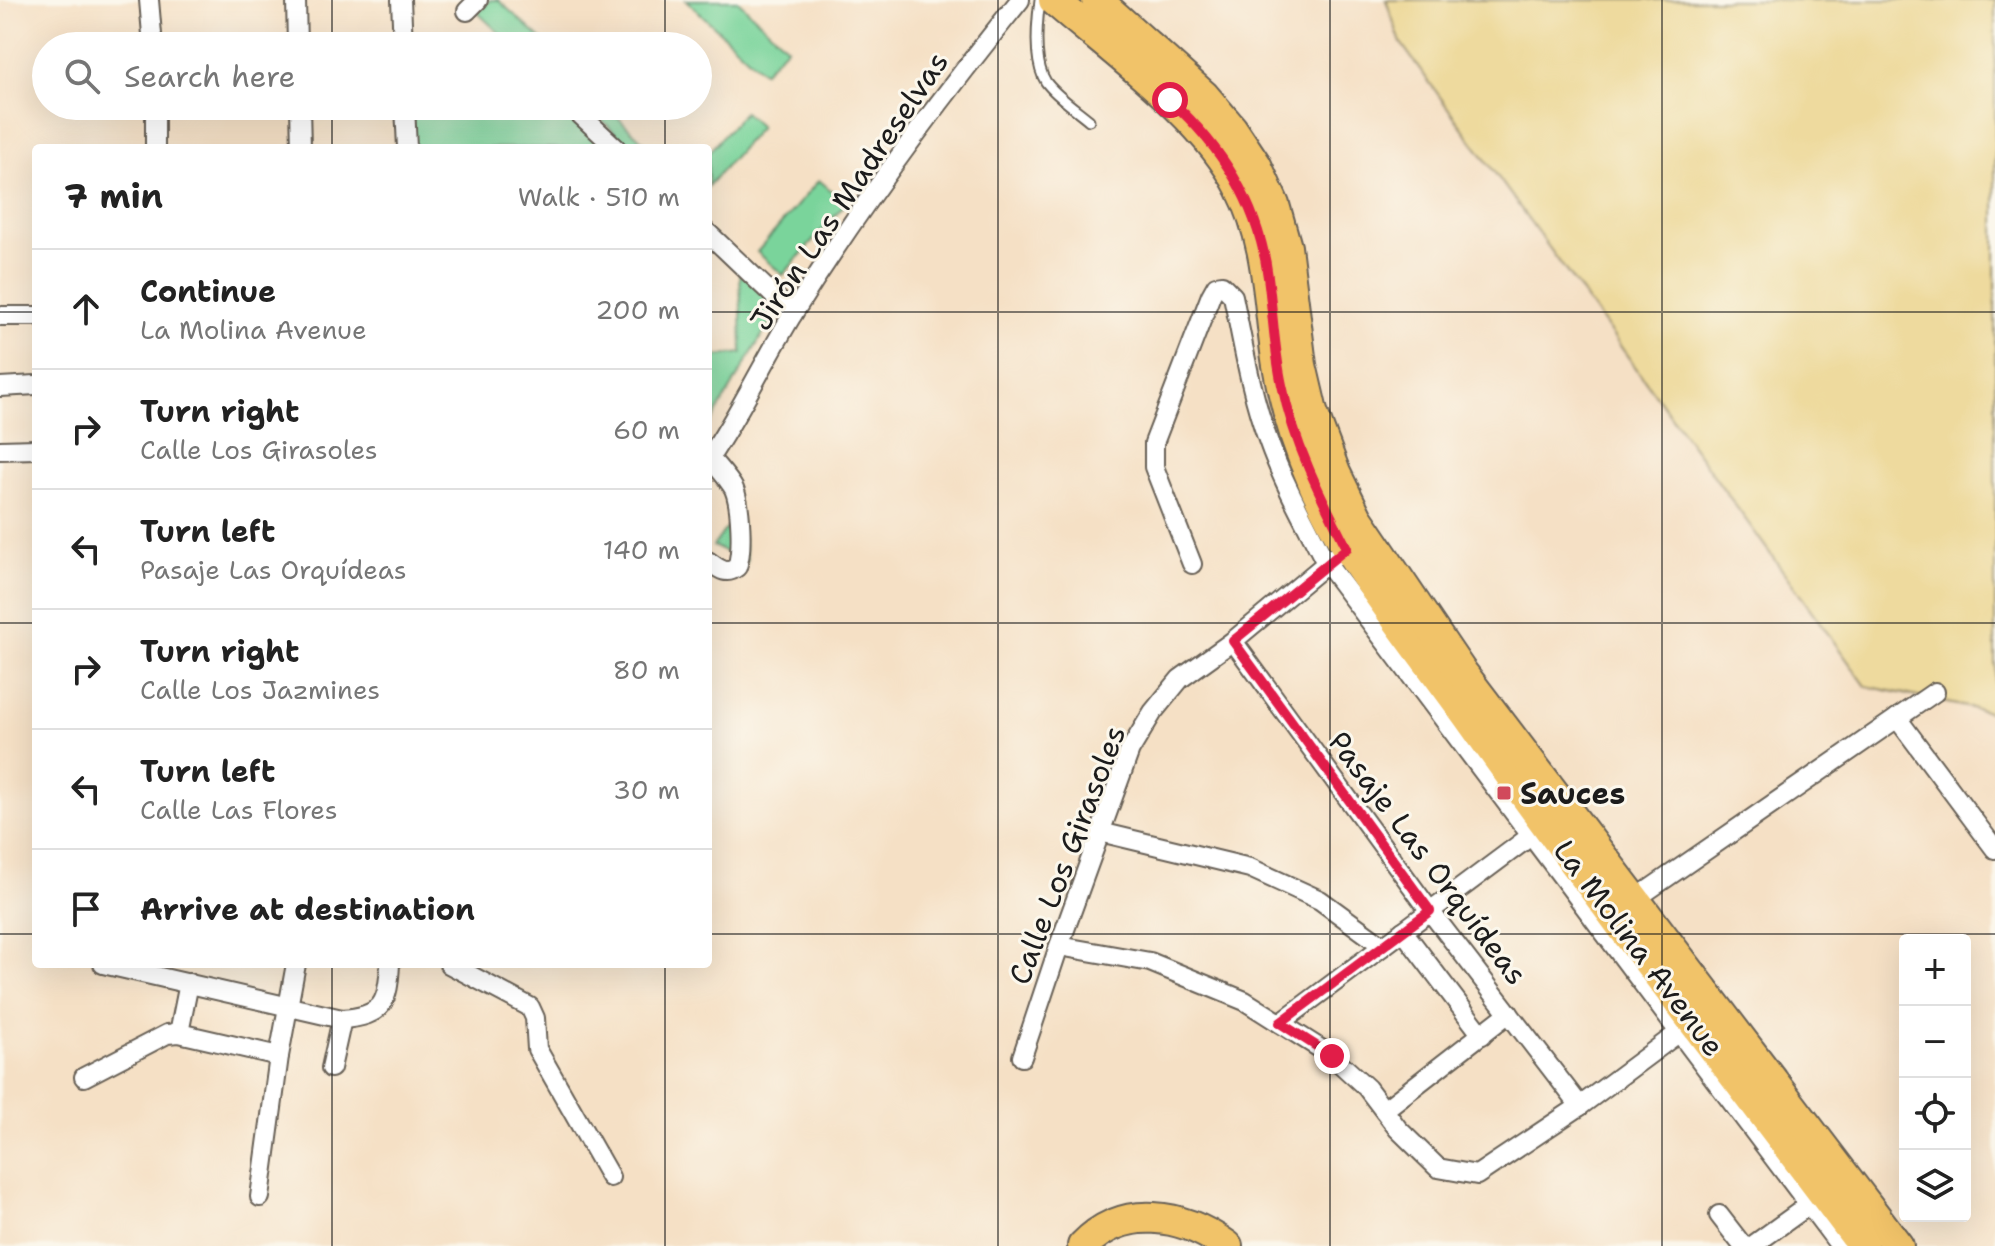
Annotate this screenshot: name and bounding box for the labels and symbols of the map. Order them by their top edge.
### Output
street label: Jirón Las Madreselvas [740,43,958,339]
route start [1152,82,1188,118]
street label: Calle Los Girasoles [999,720,1135,990]
street label: Pasaje Las Orquídeas [1319,723,1537,993]
place label: Sauces [1520,773,1625,814]
marker: Sauces [1495,784,1513,802]
street label: La Molina Avenue [1544,831,1734,1065]
route end [1314,1038,1350,1074]

